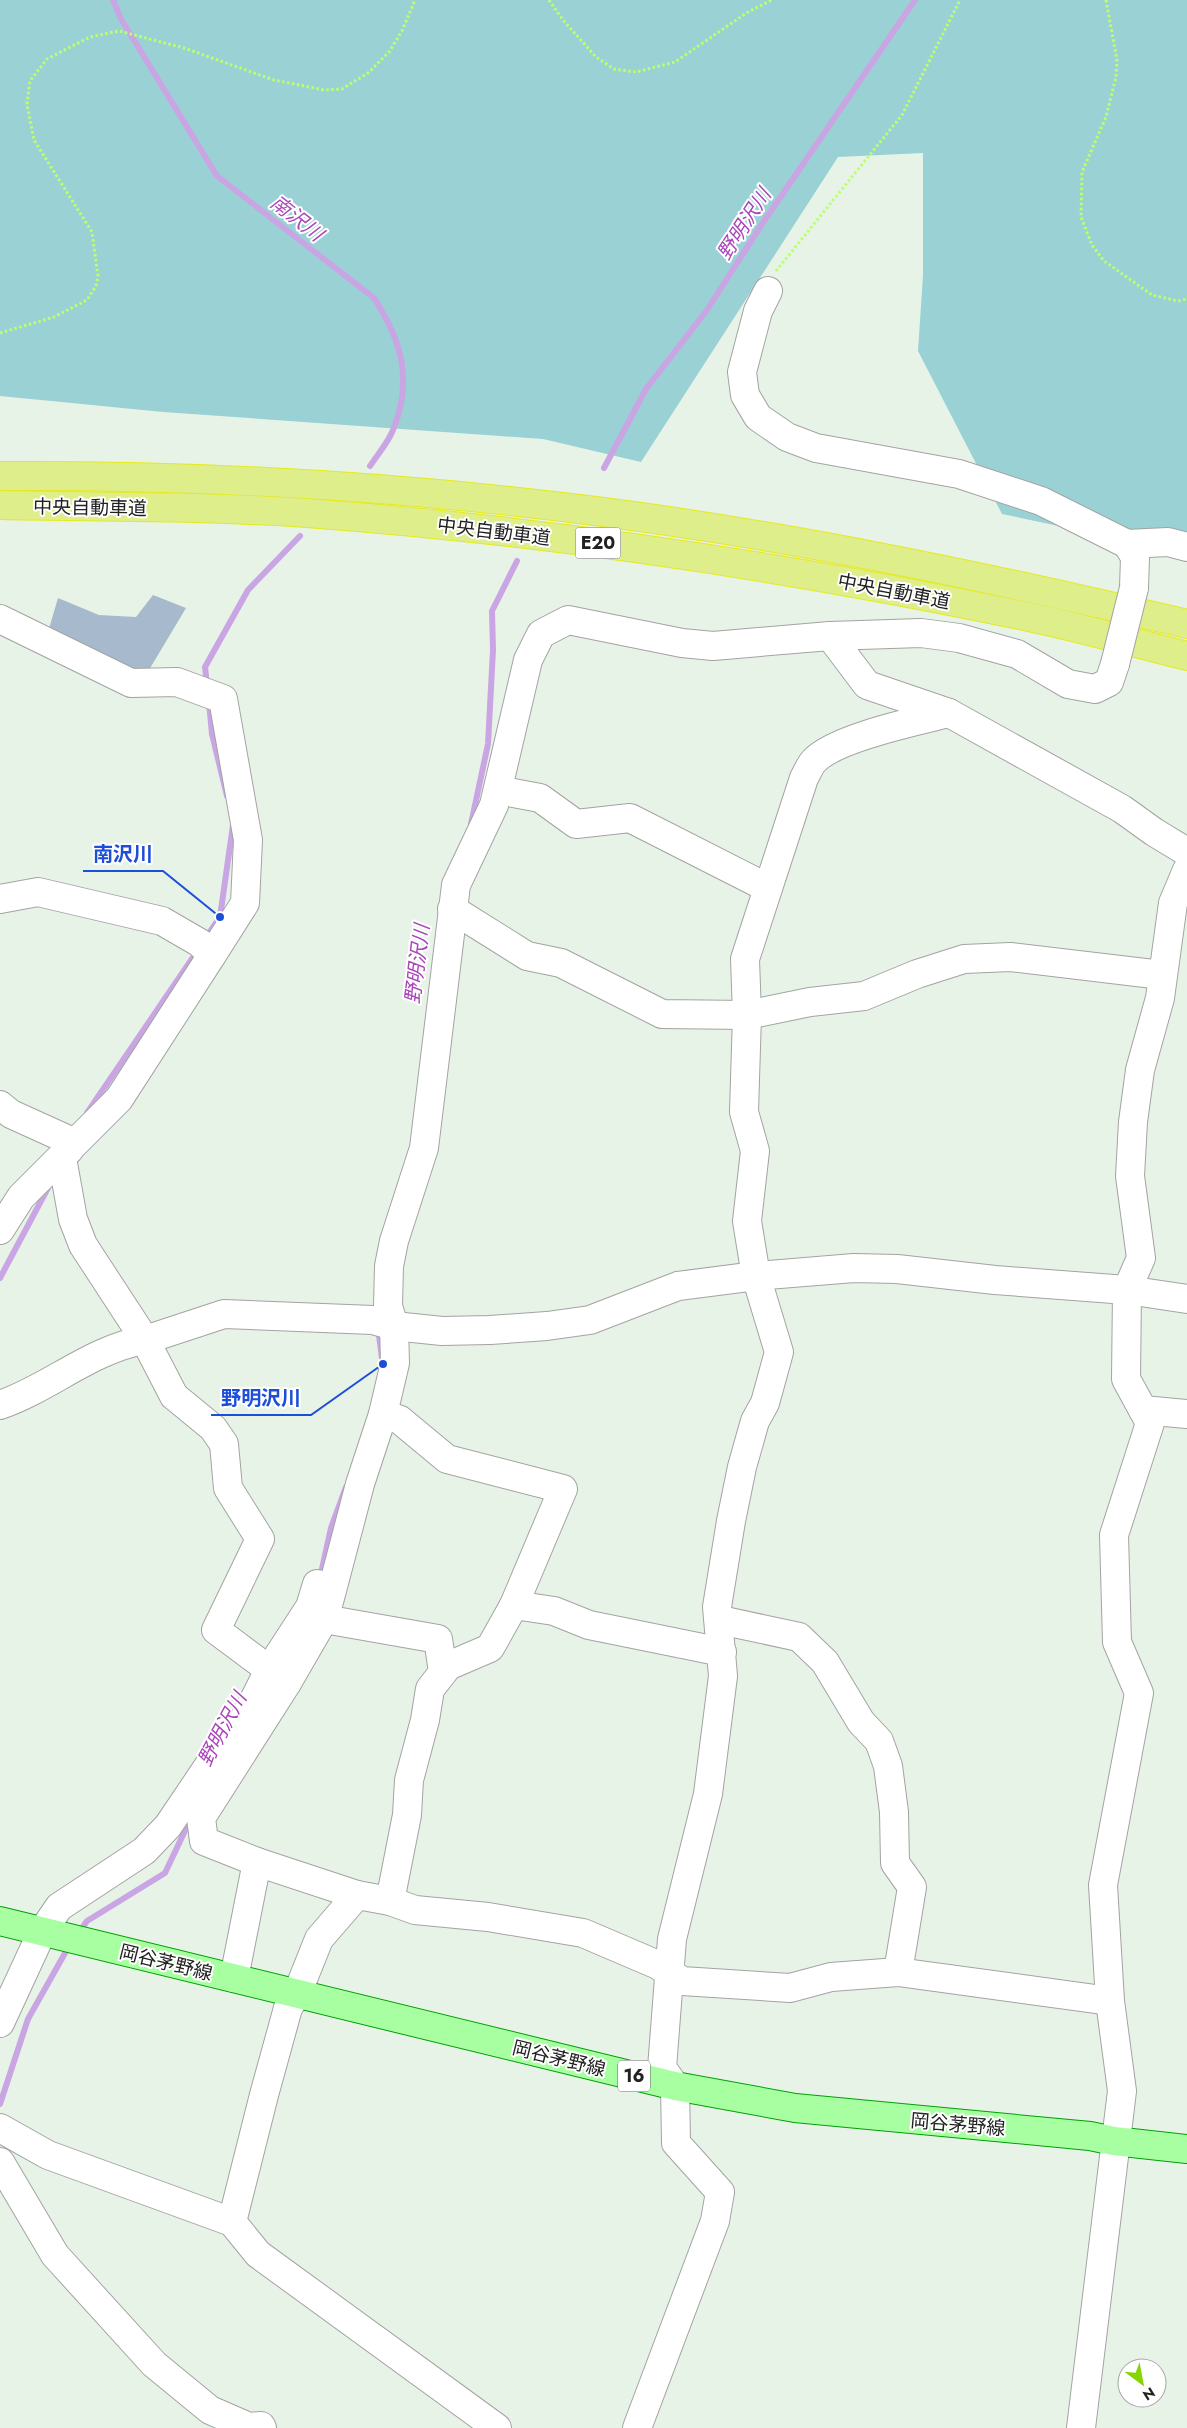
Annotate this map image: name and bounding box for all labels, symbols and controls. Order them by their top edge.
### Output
water label: 野明沢川 [710,181,779,266]
water label: 南沢川 [264,188,331,250]
street label: 中央自動車道 [33,493,147,522]
street label: 中央自動車道 [436,511,552,552]
road number: E20 [576,528,620,558]
street label: 中央自動車道 [835,567,952,616]
callout: 南沢川 [83,836,163,871]
text: 南沢川 [93,840,153,869]
water label: 野明沢川 [398,921,437,1006]
callout: 野明沢川 [211,1380,311,1415]
text: 野明沢川 [221,1384,301,1413]
water label: 野明沢川 [191,1685,255,1771]
street label: 岡谷茅野線 [117,1938,215,1987]
street label: 岡谷茅野線 [510,2034,608,2083]
road number: 16 [618,2060,650,2092]
street label: 岡谷茅野線 [909,2107,1006,2142]
north arrow [1117,2358,1167,2408]
text: N [1139,2383,1159,2405]

